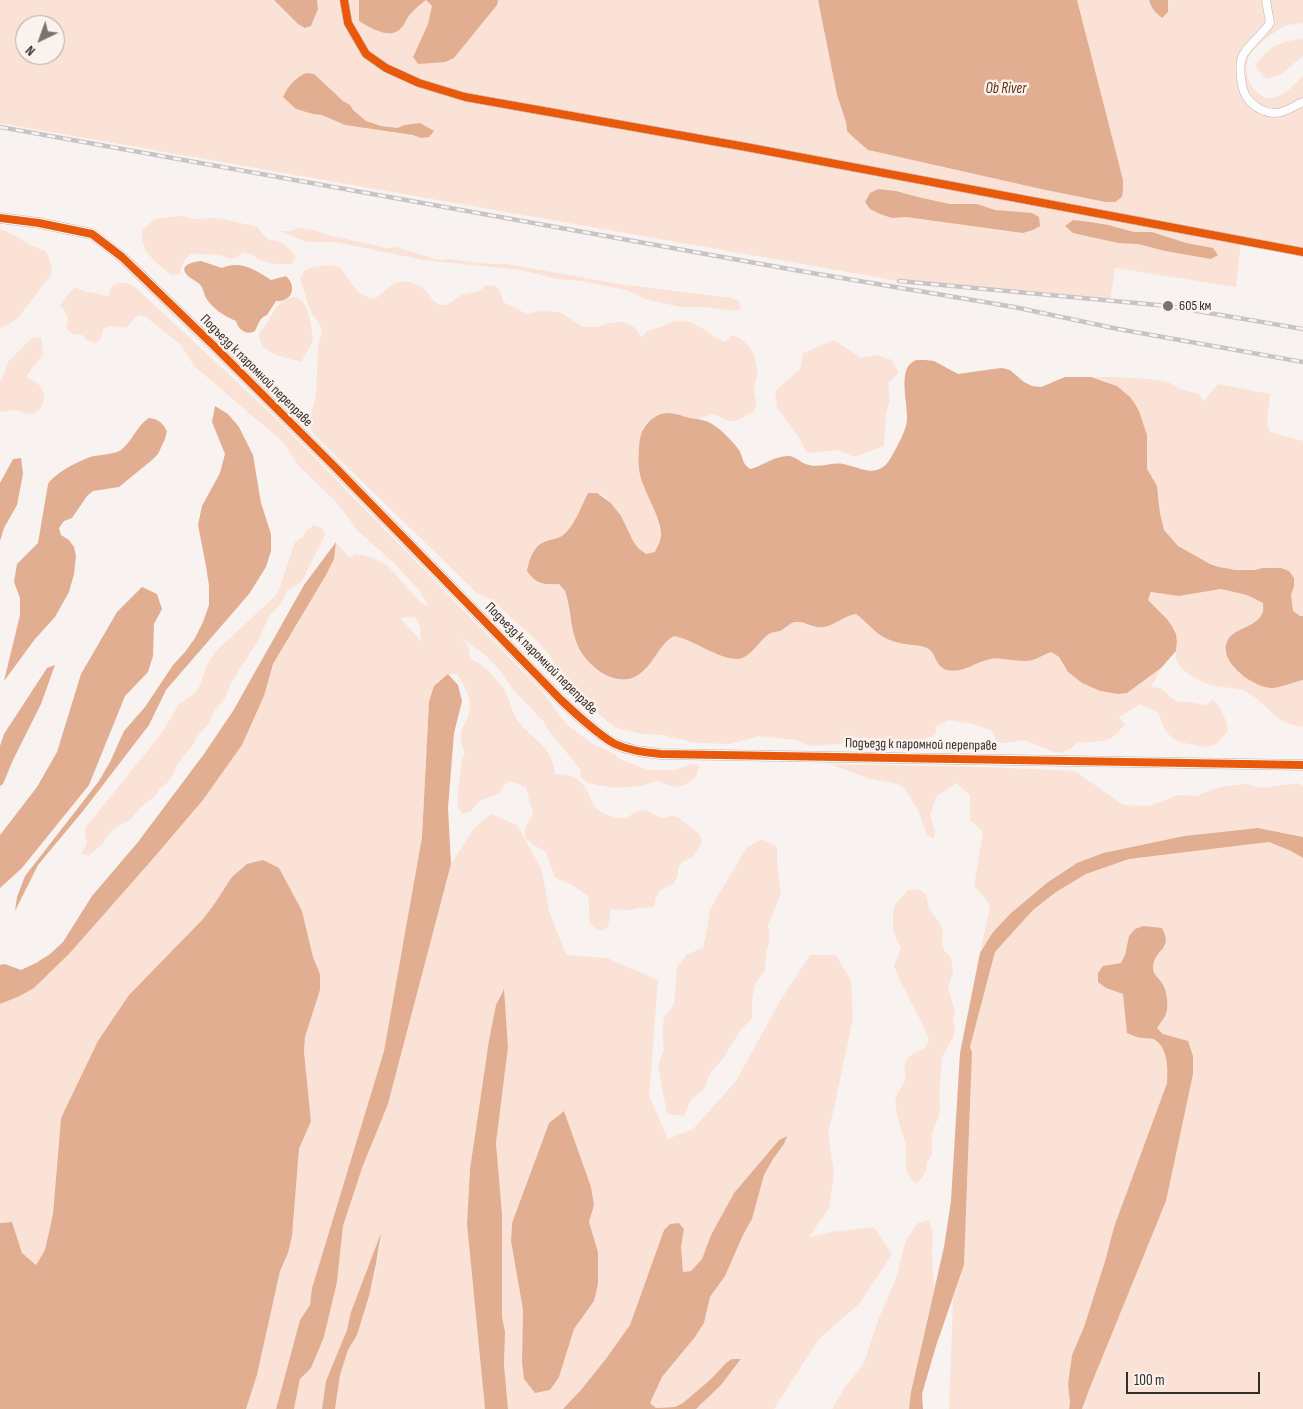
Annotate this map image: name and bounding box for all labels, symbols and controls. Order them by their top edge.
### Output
north arrow [15,15,65,65]
text: N [22,42,39,60]
water label: Ob River [986,80,1026,98]
place label: 605 км [1179,298,1211,314]
marker: 605 км [1161,299,1175,313]
street label: Подъезд к паромной переправе [196,311,316,431]
street label: Подъезд к паромной переправе [481,599,601,719]
street label: Подъезд к паромной переправе [845,735,997,755]
scale bar [1128,1362,1262,1394]
text: 100 m [1134,1371,1165,1390]

